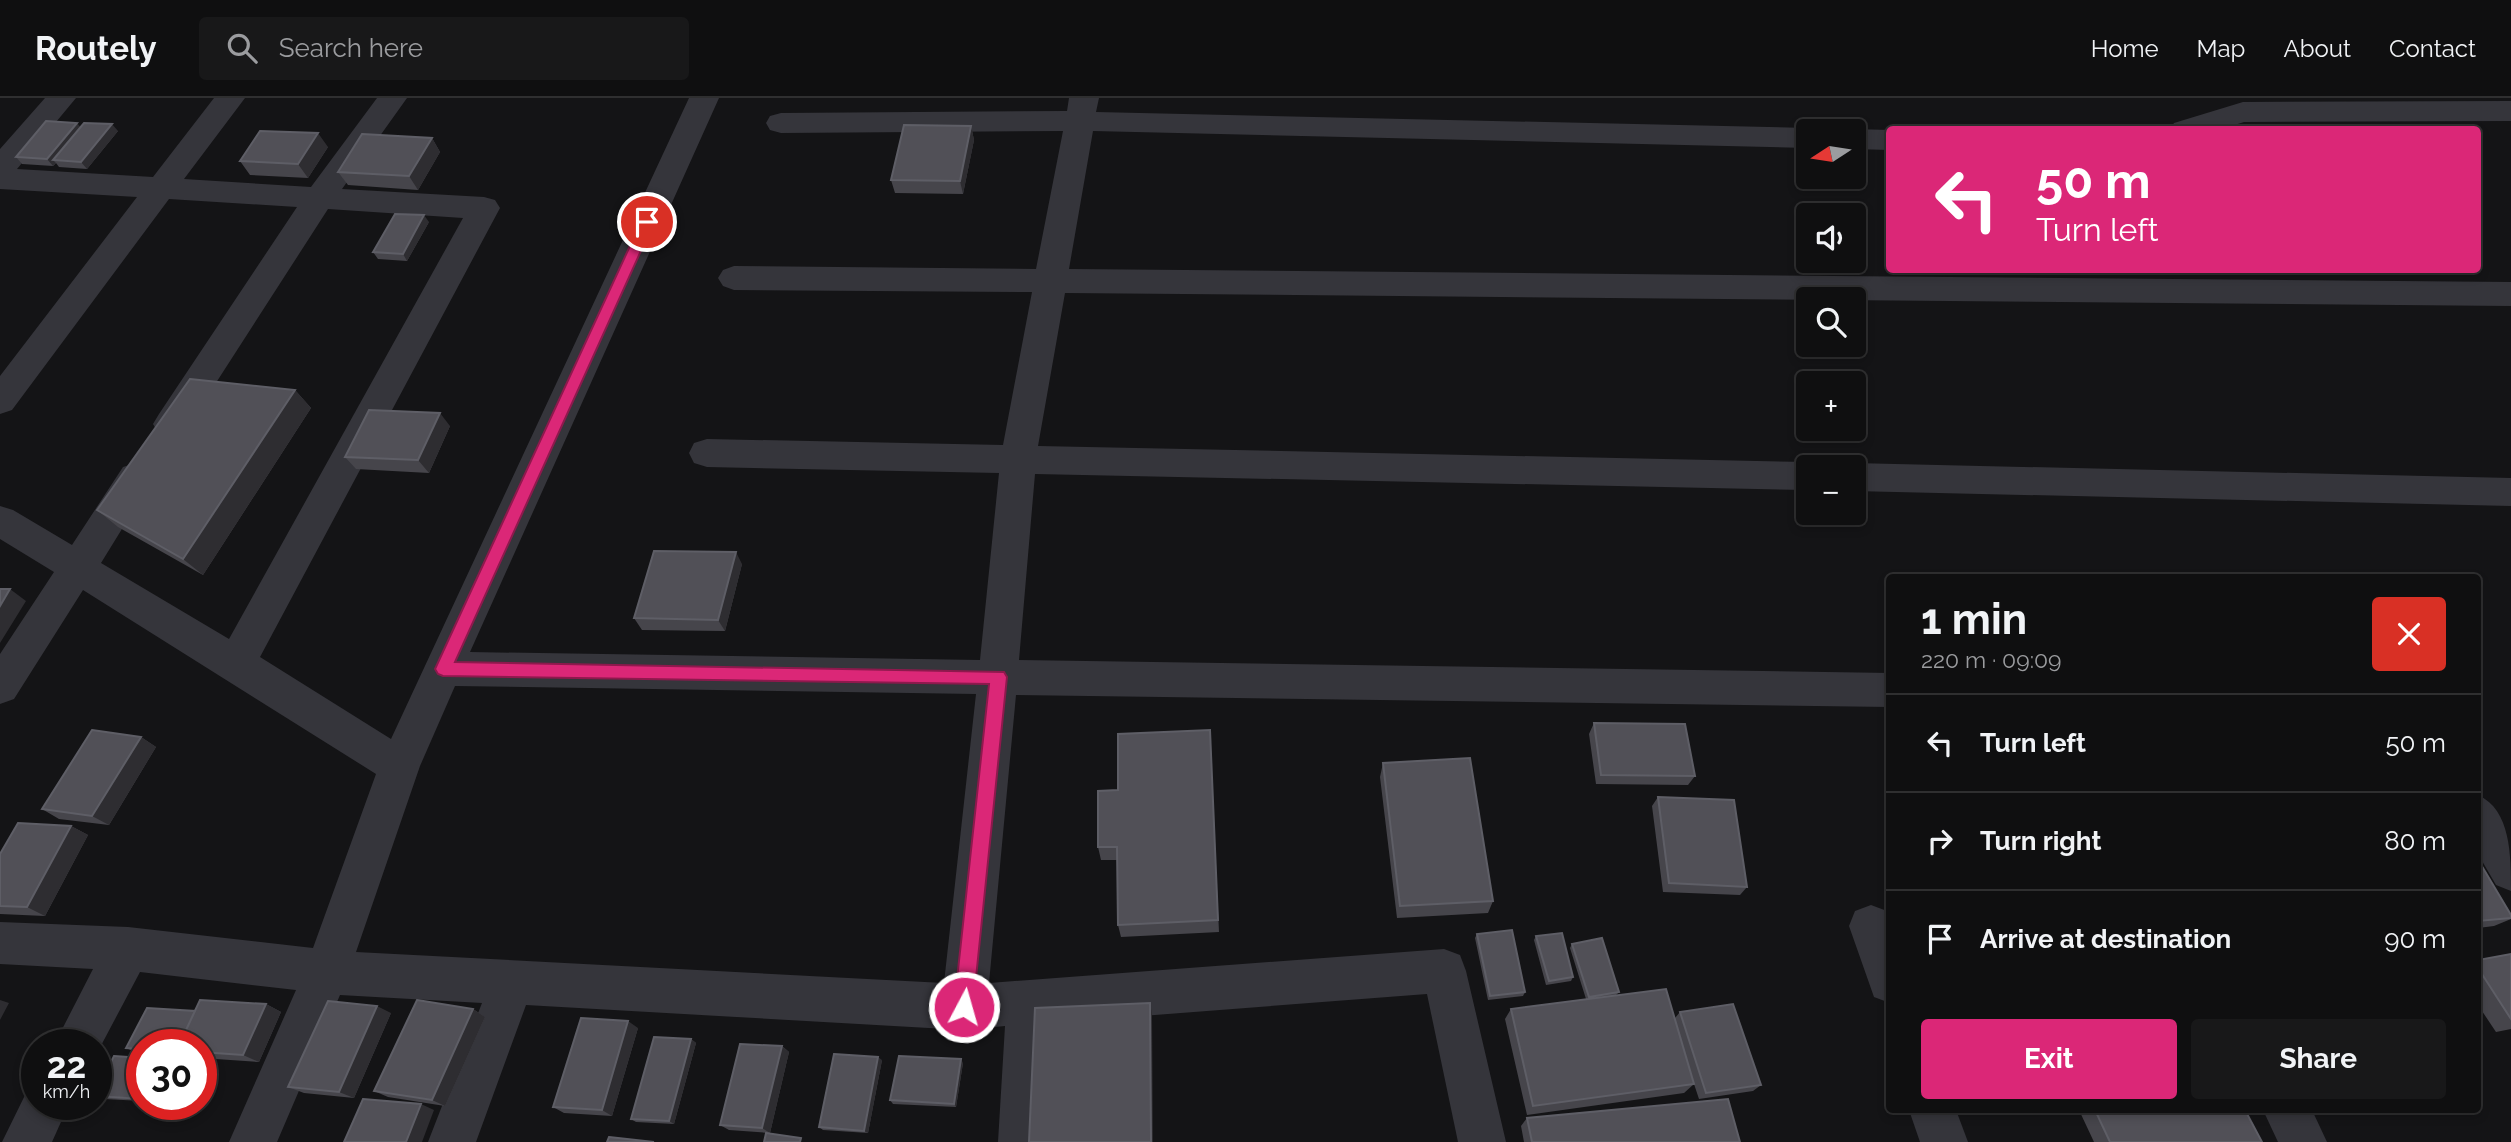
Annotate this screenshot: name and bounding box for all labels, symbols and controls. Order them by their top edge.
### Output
search box [199,17,689,80]
text: Routely [35,29,157,68]
icon: search [223,29,261,67]
text: Search here [279,33,423,63]
text: Home [2091,34,2159,63]
text: Map [2197,34,2245,63]
text: About [2283,34,2351,63]
text: Contact [2389,34,2476,63]
north arrow [1796,119,1866,189]
map controls [1796,119,1866,525]
text: 50 m [2036,152,2151,209]
icon: left [1921,154,2012,245]
pin [617,192,677,252]
icon: arrive [628,203,666,241]
button: sound [1796,203,1866,273]
text: Turn left [2036,211,2158,248]
button: search [1796,287,1866,357]
button: + [1796,371,1866,441]
button: − [1796,455,1866,525]
text: 1 min [1921,595,2027,644]
button: close [2372,597,2446,671]
text: 220 m · 09:09 [1921,646,2062,673]
icon: left [1921,724,1959,762]
text: Turn left [1980,728,2086,758]
text: 50 m [2385,728,2446,758]
icon: right [1921,822,1959,860]
text: Turn right [1980,826,2101,856]
text: 80 m [2384,826,2446,856]
icon: arrive [1921,920,1959,958]
text: Arrive at destination [1980,924,2231,954]
text: 90 m [2384,924,2446,954]
position arrow [927,970,1001,1044]
button: Exit [1921,1019,2177,1099]
button: Share [2191,1019,2446,1099]
speed limit sign: 30 [126,1029,217,1120]
text: 22 [47,1045,86,1086]
text: km/h [43,1081,90,1102]

